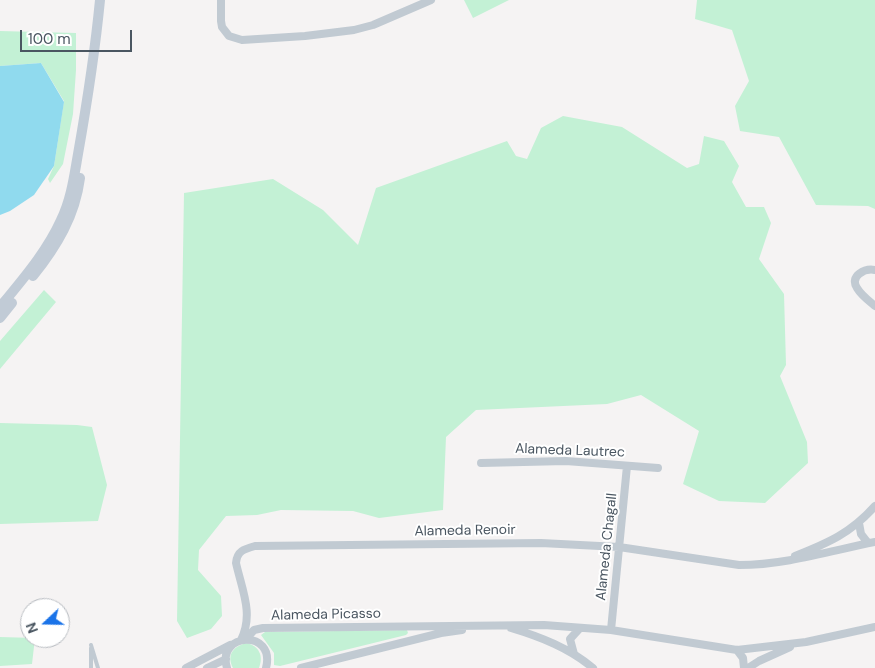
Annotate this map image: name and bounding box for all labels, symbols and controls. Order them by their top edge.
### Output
scale bar [22,20,135,52]
text: 100 m [28,29,71,49]
street label: Alameda Lautrec [515,441,625,461]
street label: Alameda Chagall [593,492,621,602]
street label: Alameda Renoir [414,522,516,540]
north arrow [20,598,70,648]
street label: Alameda Picasso [271,606,381,624]
text: N [22,620,42,636]

